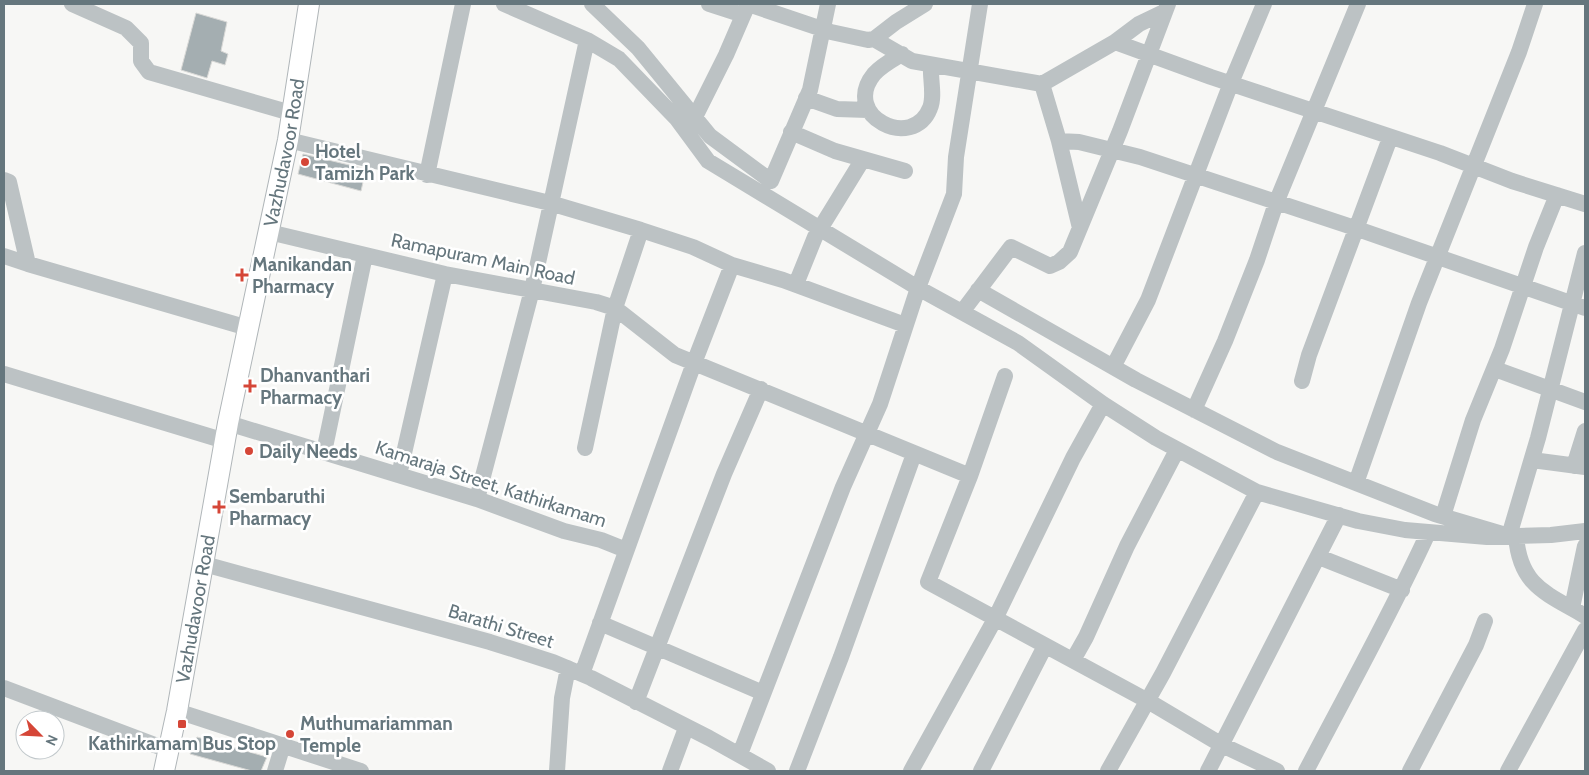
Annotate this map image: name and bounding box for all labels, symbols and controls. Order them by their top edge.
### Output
street label: Vazhudavoor Road [258,77,309,229]
place label: Hotel Tamizh Park [315,140,416,185]
marker: Hotel Tamizh Park [299,156,311,168]
street label: Ramapuram Main Road [389,228,577,290]
place label: Manikandan Pharmacy [252,253,352,298]
marker: Manikandan Pharmacy [236,269,248,281]
place label: Dhanvanthari Pharmacy [260,364,370,409]
marker: Dhanvanthari Pharmacy [244,380,256,392]
street label: Kamaraja Street, Kathirkamam [373,436,609,532]
place label: Daily Needs [259,440,358,463]
marker: Daily Needs [243,445,255,457]
place label: Sembaruthi Pharmacy [229,485,325,530]
marker: Sembaruthi Pharmacy [213,501,225,513]
street label: Vazhudavoor Road [171,533,219,685]
street label: Barathi Street [445,599,557,653]
north arrow [15,710,65,760]
place label: Muthumariamman Temple [300,712,453,757]
marker: Kathirkamam Bus Stop [176,718,188,730]
marker: Muthumariamman Temple [284,728,296,740]
text: N [42,732,62,748]
place label: Kathirkamam Bus Stop [88,732,276,755]

